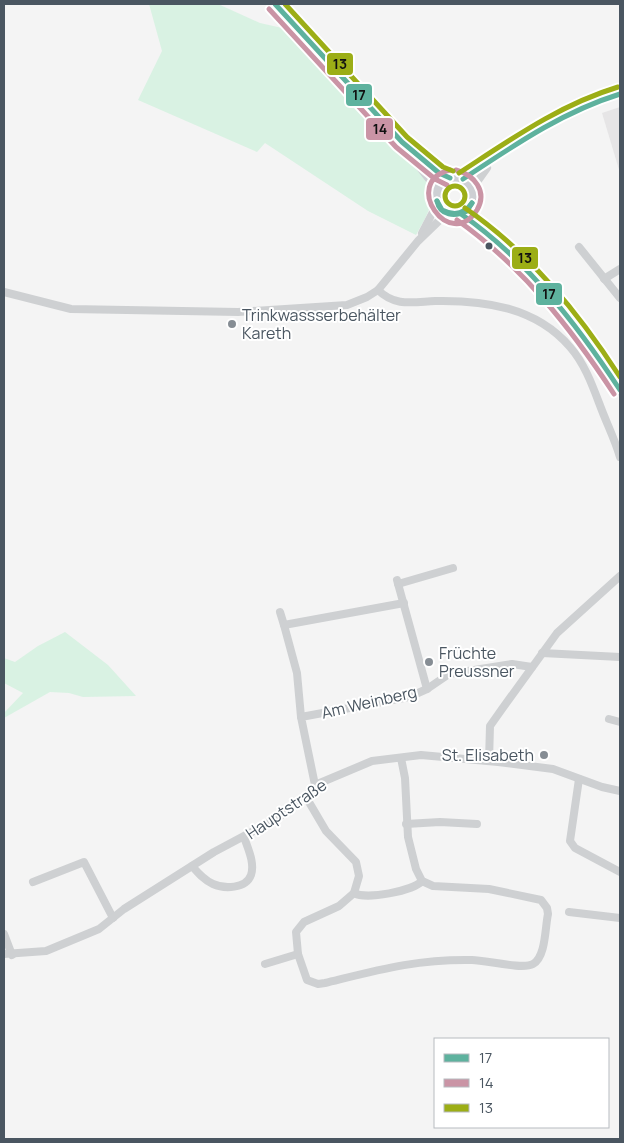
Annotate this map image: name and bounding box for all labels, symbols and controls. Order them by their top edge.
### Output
line badge: 13 [326,52,354,76]
text: 13 [333,54,347,73]
line badge: 17 [345,83,373,107]
text: 17 [352,85,366,104]
line badge: 14 [365,117,394,141]
text: 14 [373,119,387,138]
unlabelled marker [484,241,494,251]
line badge: 13 [511,246,539,270]
text: 13 [518,248,532,267]
line badge: 17 [535,282,563,306]
text: 17 [542,284,556,303]
place label: Trinkwassserbehälter Kareth [242,304,401,344]
marker: Trinkwassserbehälter Kareth [226,318,238,330]
place label: Früchte Preussner [439,642,515,682]
marker: Früchte Preussner [423,656,435,668]
street label: Am Weinberg [319,680,419,724]
place label: St. Elisabeth [442,744,534,766]
marker: St. Elisabeth [538,749,550,761]
street label: Hauptstraße [241,774,331,844]
legend [434,1038,609,1128]
text: 17 [479,1047,492,1068]
text: 14 [479,1072,494,1093]
text: 13 [479,1097,493,1118]

